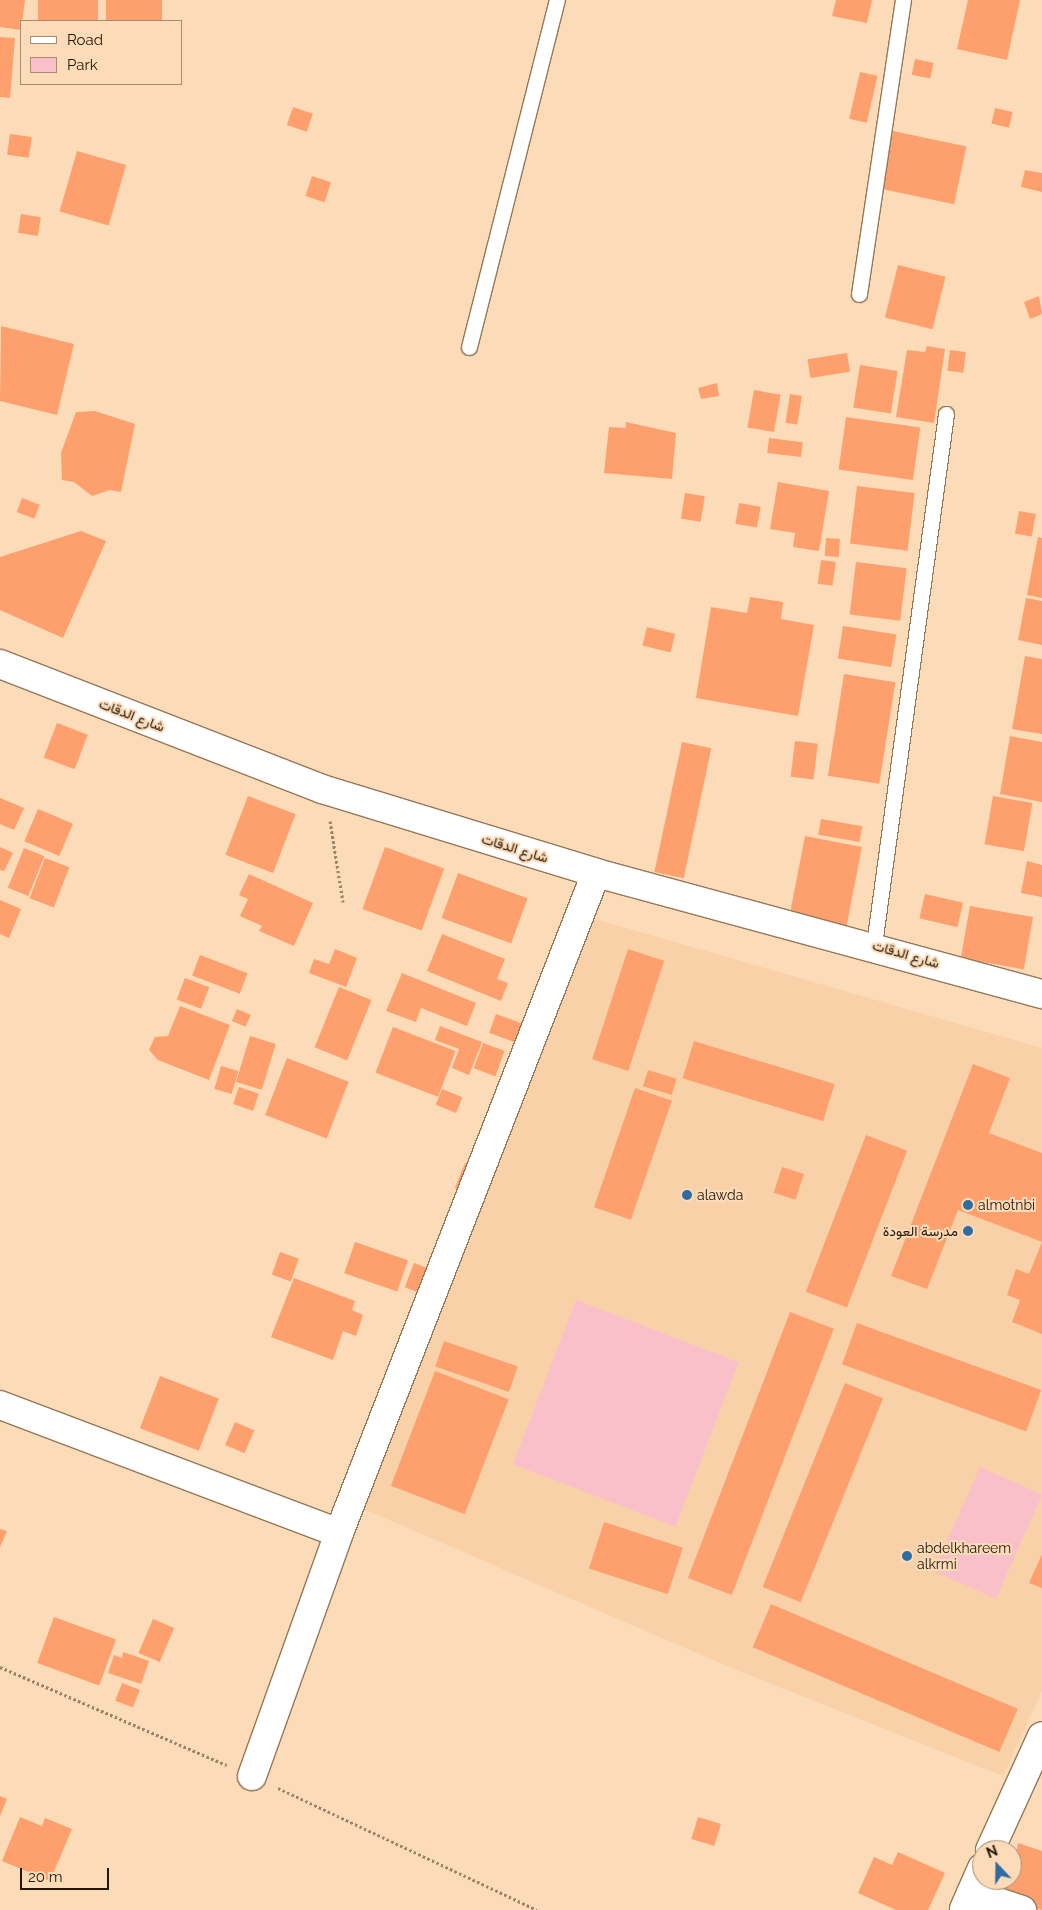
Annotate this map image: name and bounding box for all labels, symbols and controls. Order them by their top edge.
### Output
legend [20,20,182,85]
text: Road [67,31,103,49]
text: Park [67,56,98,74]
street label: شارع الدقات [97,695,167,735]
street label: شارع الدقات [480,830,550,866]
street label: شارع الدقات [871,936,941,972]
place label: alawda [697,1187,743,1203]
marker: alawda [681,1189,693,1201]
place label: almotnbi [978,1197,1035,1213]
marker: almotnbi [962,1199,974,1211]
place label: مدرسة العودة [883,1223,958,1239]
marker: مدرسة العودة [962,1225,974,1237]
place label: abdelkhareem alkrmi [917,1540,1011,1572]
marker: abdelkhareem alkrmi [901,1550,913,1562]
north arrow [972,1840,1022,1890]
text: N [984,1843,1000,1861]
scale bar [22,1858,111,1890]
text: 20 m [28,1868,63,1886]

